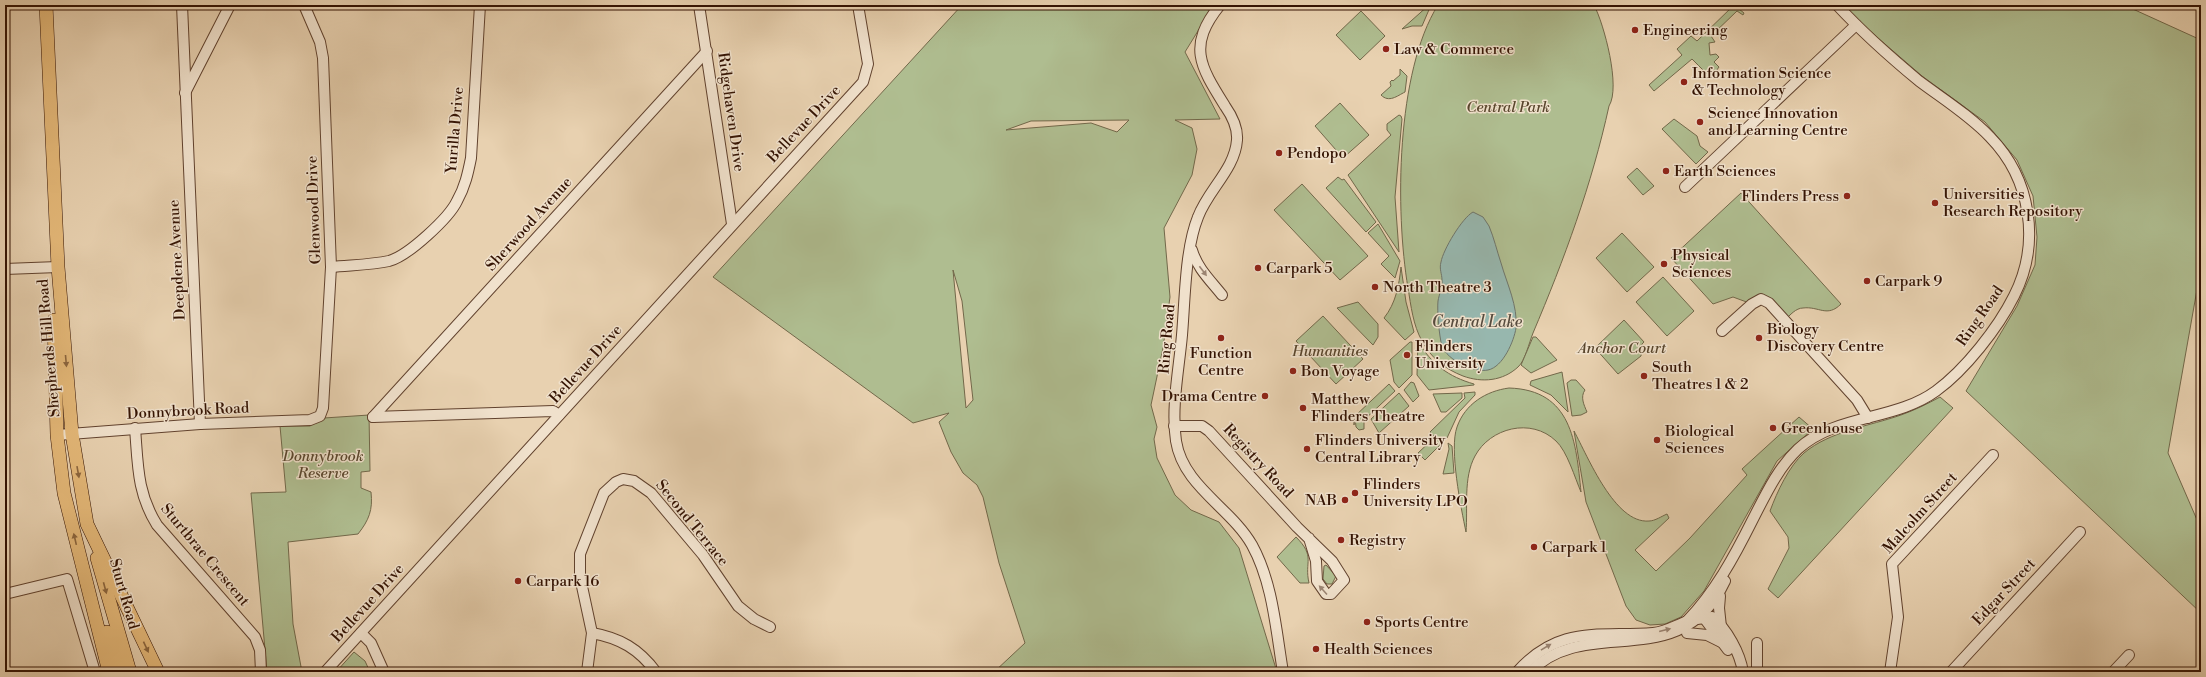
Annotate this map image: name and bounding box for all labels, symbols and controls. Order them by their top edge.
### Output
place label: Engineering [1643,21,1728,40]
marker: Engineering [1630,25,1640,35]
place label: Law & Commerce [1394,40,1514,59]
marker: Law & Commerce [1381,44,1391,54]
street label: Ridgehaven Drive [713,51,749,173]
place label: Information Science & Technology [1692,64,1831,100]
marker: Information Science & Technology [1679,77,1689,87]
street label: Bellevue Drive [762,81,845,168]
street label: Yurilla Drive [442,86,468,175]
park label: Central Park [1466,98,1550,117]
place label: Science Innovation and Learning Centre [1708,104,1848,140]
marker: Science Innovation and Learning Centre [1695,117,1705,127]
place label: Pendopo [1287,144,1347,163]
marker: Pendopo [1274,148,1284,158]
street label: Glenwood Drive [303,155,325,265]
place label: Earth Sciences [1674,162,1776,181]
marker: Earth Sciences [1661,166,1671,176]
street label: Sherwood Avenue [482,173,576,275]
place label: Universities Research Repository [1943,185,2083,221]
place label: Flinders Press [1741,187,1839,206]
marker: Flinders Press [1842,191,1852,201]
marker: Universities Research Repository [1930,198,1940,208]
street label: Deepdene Avenue [164,199,190,321]
place label: Physical Sciences [1672,246,1731,282]
place label: Carpark 5 [1266,259,1333,278]
marker: Physical Sciences [1659,259,1669,269]
marker: Carpark 5 [1253,263,1263,273]
one-way arrow [1199,266,1207,277]
place label: Carpark 9 [1875,272,1942,291]
marker: Carpark 9 [1862,276,1872,286]
street label: Shepherds Hill Road [33,278,65,418]
place label: North Theatre 3 [1383,278,1492,297]
marker: North Theatre 3 [1370,282,1380,292]
street label: Ring Road [1952,282,2008,350]
street label: Ring Road [1154,303,1180,375]
water label: Central Lake [1432,312,1523,332]
place label: Biology Discovery Centre [1766,320,1884,356]
street label: Bellevue Drive [545,321,626,408]
marker: Function Centre [1216,333,1226,343]
marker: Biology Discovery Centre [1754,333,1764,343]
place label: Flinders University [1415,337,1486,373]
park label: Anchor Court [1576,339,1667,358]
park label: Humanities [1291,342,1368,361]
place label: Function Centre [1190,344,1252,380]
marker: Flinders University [1402,350,1412,360]
one-way arrow [62,355,69,367]
place label: South Theatres 1 & 2 [1652,358,1748,394]
place label: Bon Voyage [1300,362,1380,381]
marker: Bon Voyage [1288,366,1298,376]
marker: South Theatres 1 & 2 [1639,371,1649,381]
place label: Drama Centre [1161,387,1257,406]
place label: Matthew Flinders Theatre [1311,390,1425,426]
marker: Drama Centre [1260,391,1270,401]
street label: Donnybrook Road [126,398,250,424]
marker: Matthew Flinders Theatre [1298,403,1308,413]
place label: Greenhouse [1781,419,1863,438]
street label: Registry Road [1219,420,1298,502]
place label: Biological Sciences [1664,422,1735,458]
marker: Greenhouse [1768,423,1778,433]
place label: Flinders University Central Library [1315,431,1446,467]
marker: Biological Sciences [1652,435,1662,445]
marker: Flinders University Central Library [1302,444,1312,454]
park label: Donnybrook Reserve [282,447,364,483]
one-way arrow [76,466,82,478]
street label: Malcolm Street [1879,468,1962,558]
place label: Flinders University LPO [1363,475,1468,511]
street label: Second Terrace [651,476,733,570]
marker: Flinders University LPO [1350,488,1360,498]
place label: NAB [1305,491,1337,510]
marker: NAB [1340,495,1350,505]
street label: Sturtbrae Crescent [156,500,254,611]
place label: Registry [1349,531,1407,550]
one-way arrow [72,533,78,545]
marker: Registry [1336,535,1346,545]
place label: Carpark 1 [1542,538,1607,557]
marker: Carpark 1 [1529,542,1539,552]
street label: Edgar Street [1968,554,2040,629]
street label: Sturt Road [105,557,143,632]
street label: Bellevue Drive [327,560,408,647]
place label: Carpark 16 [526,572,599,591]
marker: Carpark 16 [513,576,523,586]
one-way arrow [102,583,108,595]
one-way arrow [1318,585,1328,595]
place label: Sports Centre [1375,613,1469,632]
marker: Sports Centre [1362,617,1372,627]
one-way arrow [1659,627,1671,633]
place label: Health Sciences [1324,640,1433,659]
one-way arrow [143,642,149,653]
one-way arrow [1541,643,1551,651]
marker: Health Sciences [1311,644,1321,654]

